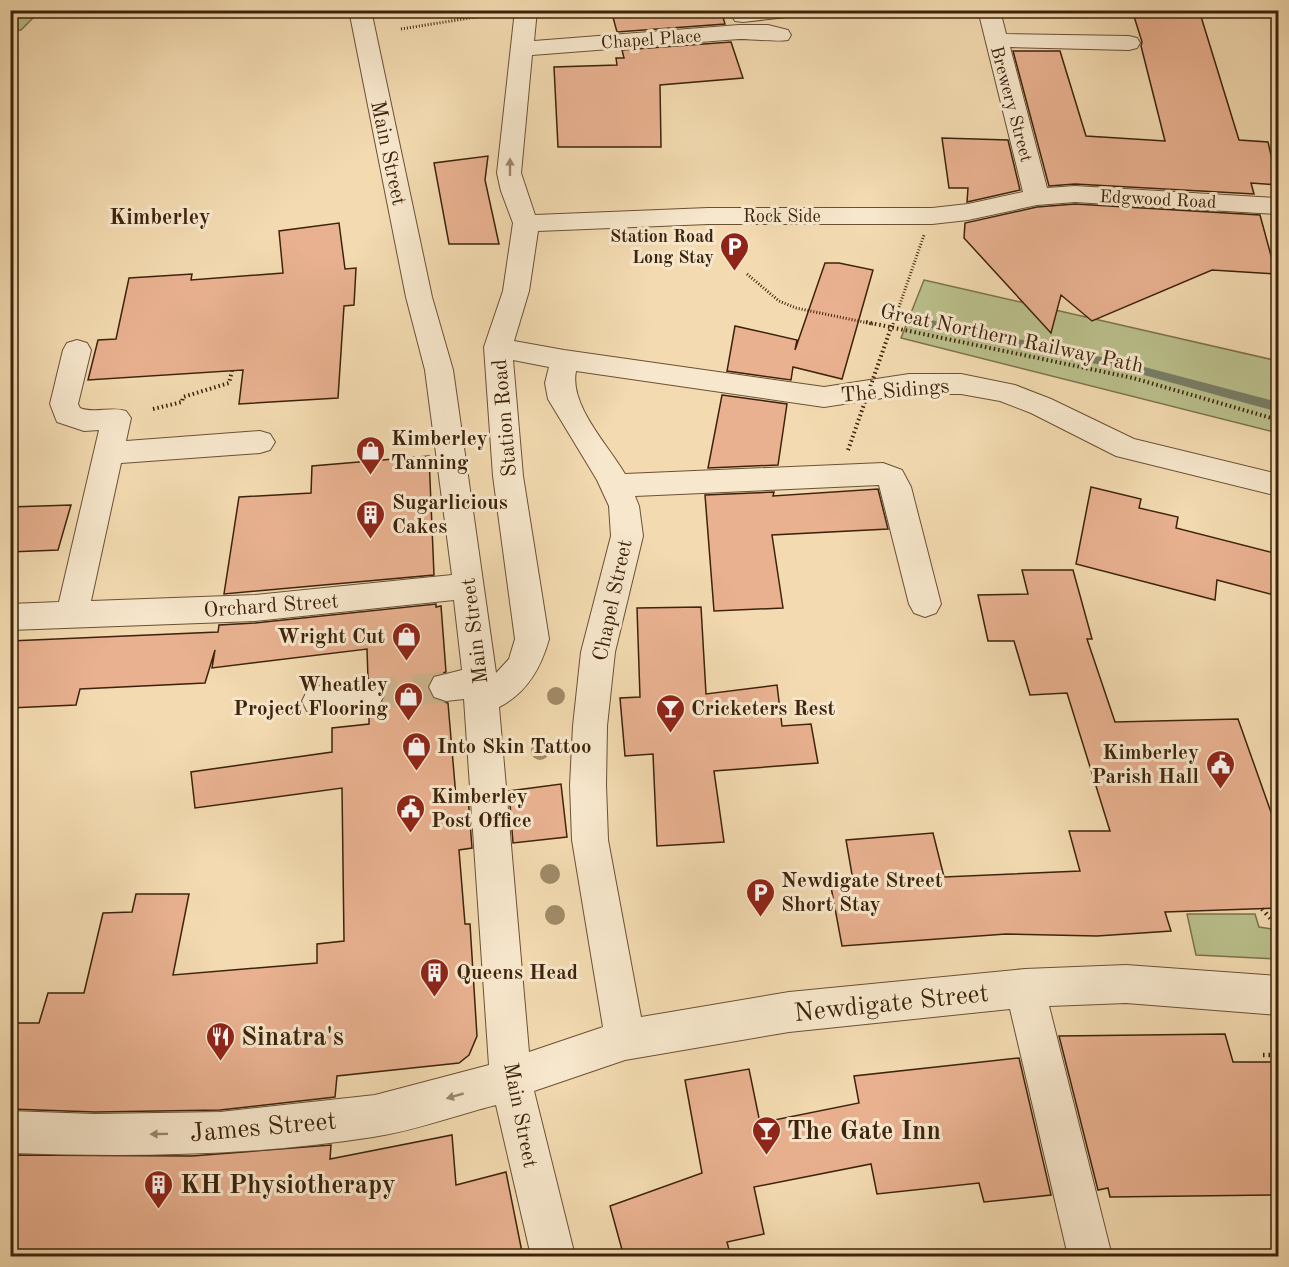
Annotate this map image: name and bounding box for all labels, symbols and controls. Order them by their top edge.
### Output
street label: Chapel Place [600,28,702,52]
street label: Brewery Street [987,44,1035,164]
street label: Main Street [366,99,409,208]
one-way arrow [505,158,515,177]
street label: Edgwood Road [1099,188,1217,212]
district label: Kimberley [109,207,211,229]
street label: Rock Side [743,208,821,226]
place label: Station Road Long Stay [610,228,714,267]
parking icon: Station Road Long Stay [719,230,751,272]
street label: Great Northern Railway Path [878,301,1145,378]
street label: Station Road [490,358,521,478]
street label: The Sidings [840,376,950,407]
place label: Kimberley Tanning [391,429,488,474]
shop icon: Kimberley Tanning [354,434,386,476]
place label: Sugarlicious Cakes [392,493,508,538]
building icon: Sugarlicious Cakes [355,498,387,540]
street label: Chapel Street [590,538,637,663]
street label: Main Street [459,577,492,685]
street label: Orchard Street [203,591,339,622]
shop icon: Wright Cut [390,620,422,662]
place label: Wright Cut [277,627,385,648]
place label: Wheatley Project Flooring [233,675,388,720]
shop icon: Wheatley Project Flooring [393,680,425,722]
bar icon: Cricketers Rest [654,692,686,734]
place label: Cricketers Rest [691,699,836,720]
shop icon: Into Skin Tattoo [400,730,432,772]
place label: Into Skin Tattoo [437,737,592,758]
place label: Kimberley Parish Hall [1092,743,1199,788]
public building icon: Kimberley Parish Hall [1204,748,1236,790]
place label: Kimberley Post Office [431,787,532,832]
public building icon: Kimberley Post Office [394,792,426,834]
place label: Newdigate Street Short Stay [781,871,943,916]
parking icon: Newdigate Street Short Stay [744,876,776,918]
building icon: Queens Head [419,956,451,998]
place label: Queens Head [456,963,578,984]
street label: Newdigate Street [793,981,990,1027]
restaurant icon: Sinatra's [204,1020,236,1062]
place label: Sinatra's [241,1025,344,1051]
street label: Main Street [499,1061,540,1170]
one-way arrow [446,1091,464,1101]
street label: James Street [189,1109,338,1147]
bar icon: The Gate Inn [750,1114,782,1156]
place label: The Gate Inn [787,1119,941,1145]
one-way arrow [149,1129,168,1139]
building icon: KH Physiotherapy [143,1168,175,1210]
place label: KH Physiotherapy [180,1173,396,1199]

